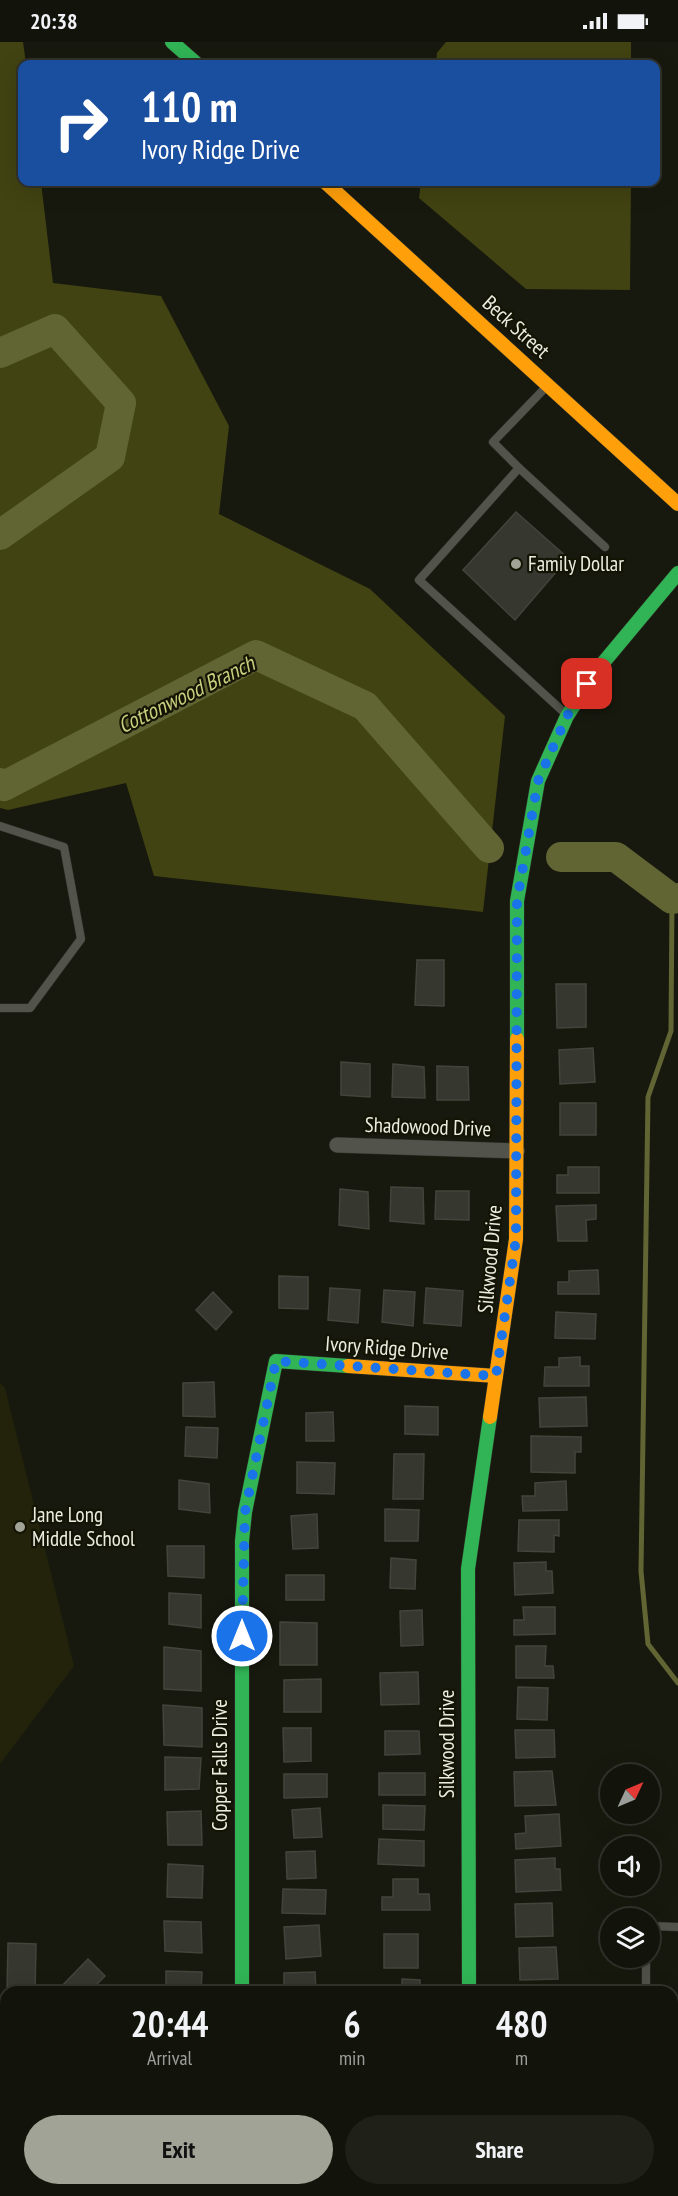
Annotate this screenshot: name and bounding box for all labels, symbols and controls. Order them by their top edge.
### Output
text: 20:38 [30,7,78,35]
text: 110 m [141,79,238,134]
icon: right [42,84,120,162]
text: Ivory Ridge Drive [141,132,300,166]
street label: Beck Street [477,289,556,364]
place label: Family Dollar [528,550,624,577]
marker: Family Dollar [509,557,523,571]
water label: Cottonwood Branch [113,648,260,739]
pin [561,658,612,709]
icon: arrive [570,667,603,700]
street label: Shadowood Drive [364,1111,492,1142]
street label: Silkwood Drive [471,1204,508,1314]
street label: Ivory Ridge Drive [324,1330,450,1365]
place label: Jane Long Middle School [31,1501,135,1552]
marker: Jane Long Middle School [13,1520,27,1534]
position arrow [210,1604,274,1668]
street label: Silkwood Drive [433,1690,460,1798]
street label: Copper Falls Drive [206,1699,233,1831]
north arrow [600,1764,660,1824]
map controls [600,1764,660,1968]
button: sound [600,1836,660,1896]
button: layers [600,1908,660,1968]
text: 20:44 [131,2000,208,2047]
text: 6 [343,2000,361,2047]
text: 480 [496,2000,547,2047]
text: Arrival [147,2045,192,2071]
text: min [339,2045,365,2071]
text: m [515,2045,528,2071]
button: Exit [24,2115,333,2184]
button: Share [345,2115,654,2184]

